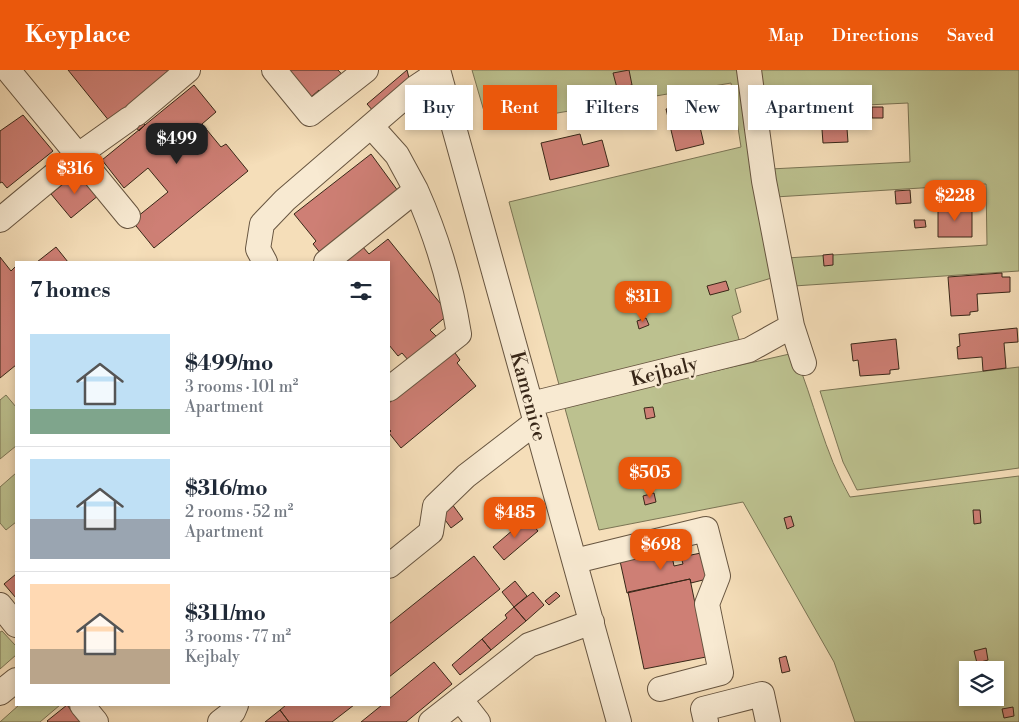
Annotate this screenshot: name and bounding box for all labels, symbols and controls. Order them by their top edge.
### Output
text: Keyplace [25,20,130,50]
text: Map [768,24,804,47]
text: Directions [832,24,919,47]
text: Saved [947,24,994,47]
chip: Buy [405,85,473,130]
chip: Rent [483,85,557,130]
chip: Filters [567,85,657,130]
chip: New [667,85,738,130]
chip: Apartment [748,85,872,130]
pin: $499 [147,122,207,165]
text: $499 [157,129,197,149]
pin: $316 [45,152,105,195]
text: $316 [57,159,93,179]
pin: $228 [925,180,985,222]
text: $228 [935,186,975,206]
icon: filters [347,277,375,305]
text: 7 homes [30,278,111,304]
pin: $311 [613,280,673,323]
text: $311 [626,287,660,307]
street label: Kamenice [504,349,552,444]
text: $499/mo [185,351,273,377]
street label: Kejbaly [628,352,701,393]
icon: home [70,354,130,414]
text: 3 rooms · 101 m² [185,377,298,397]
text: Apartment [185,397,264,417]
pin: $505 [620,456,680,499]
text: $505 [630,463,670,483]
text: $316/mo [185,476,268,502]
icon: home [70,479,130,539]
pin: $485 [485,496,545,539]
text: 2 rooms · 52 m² [185,502,293,522]
text: $485 [495,503,535,523]
text: Apartment [185,522,264,542]
pin: $698 [631,528,691,571]
text: $698 [641,535,681,555]
text: $311/mo [185,601,266,627]
icon: home [70,604,130,664]
text: 3 rooms · 77 m² [185,627,291,647]
text: Kejbaly [185,647,240,667]
map controls [959,661,1004,706]
button: layers [959,661,1004,706]

